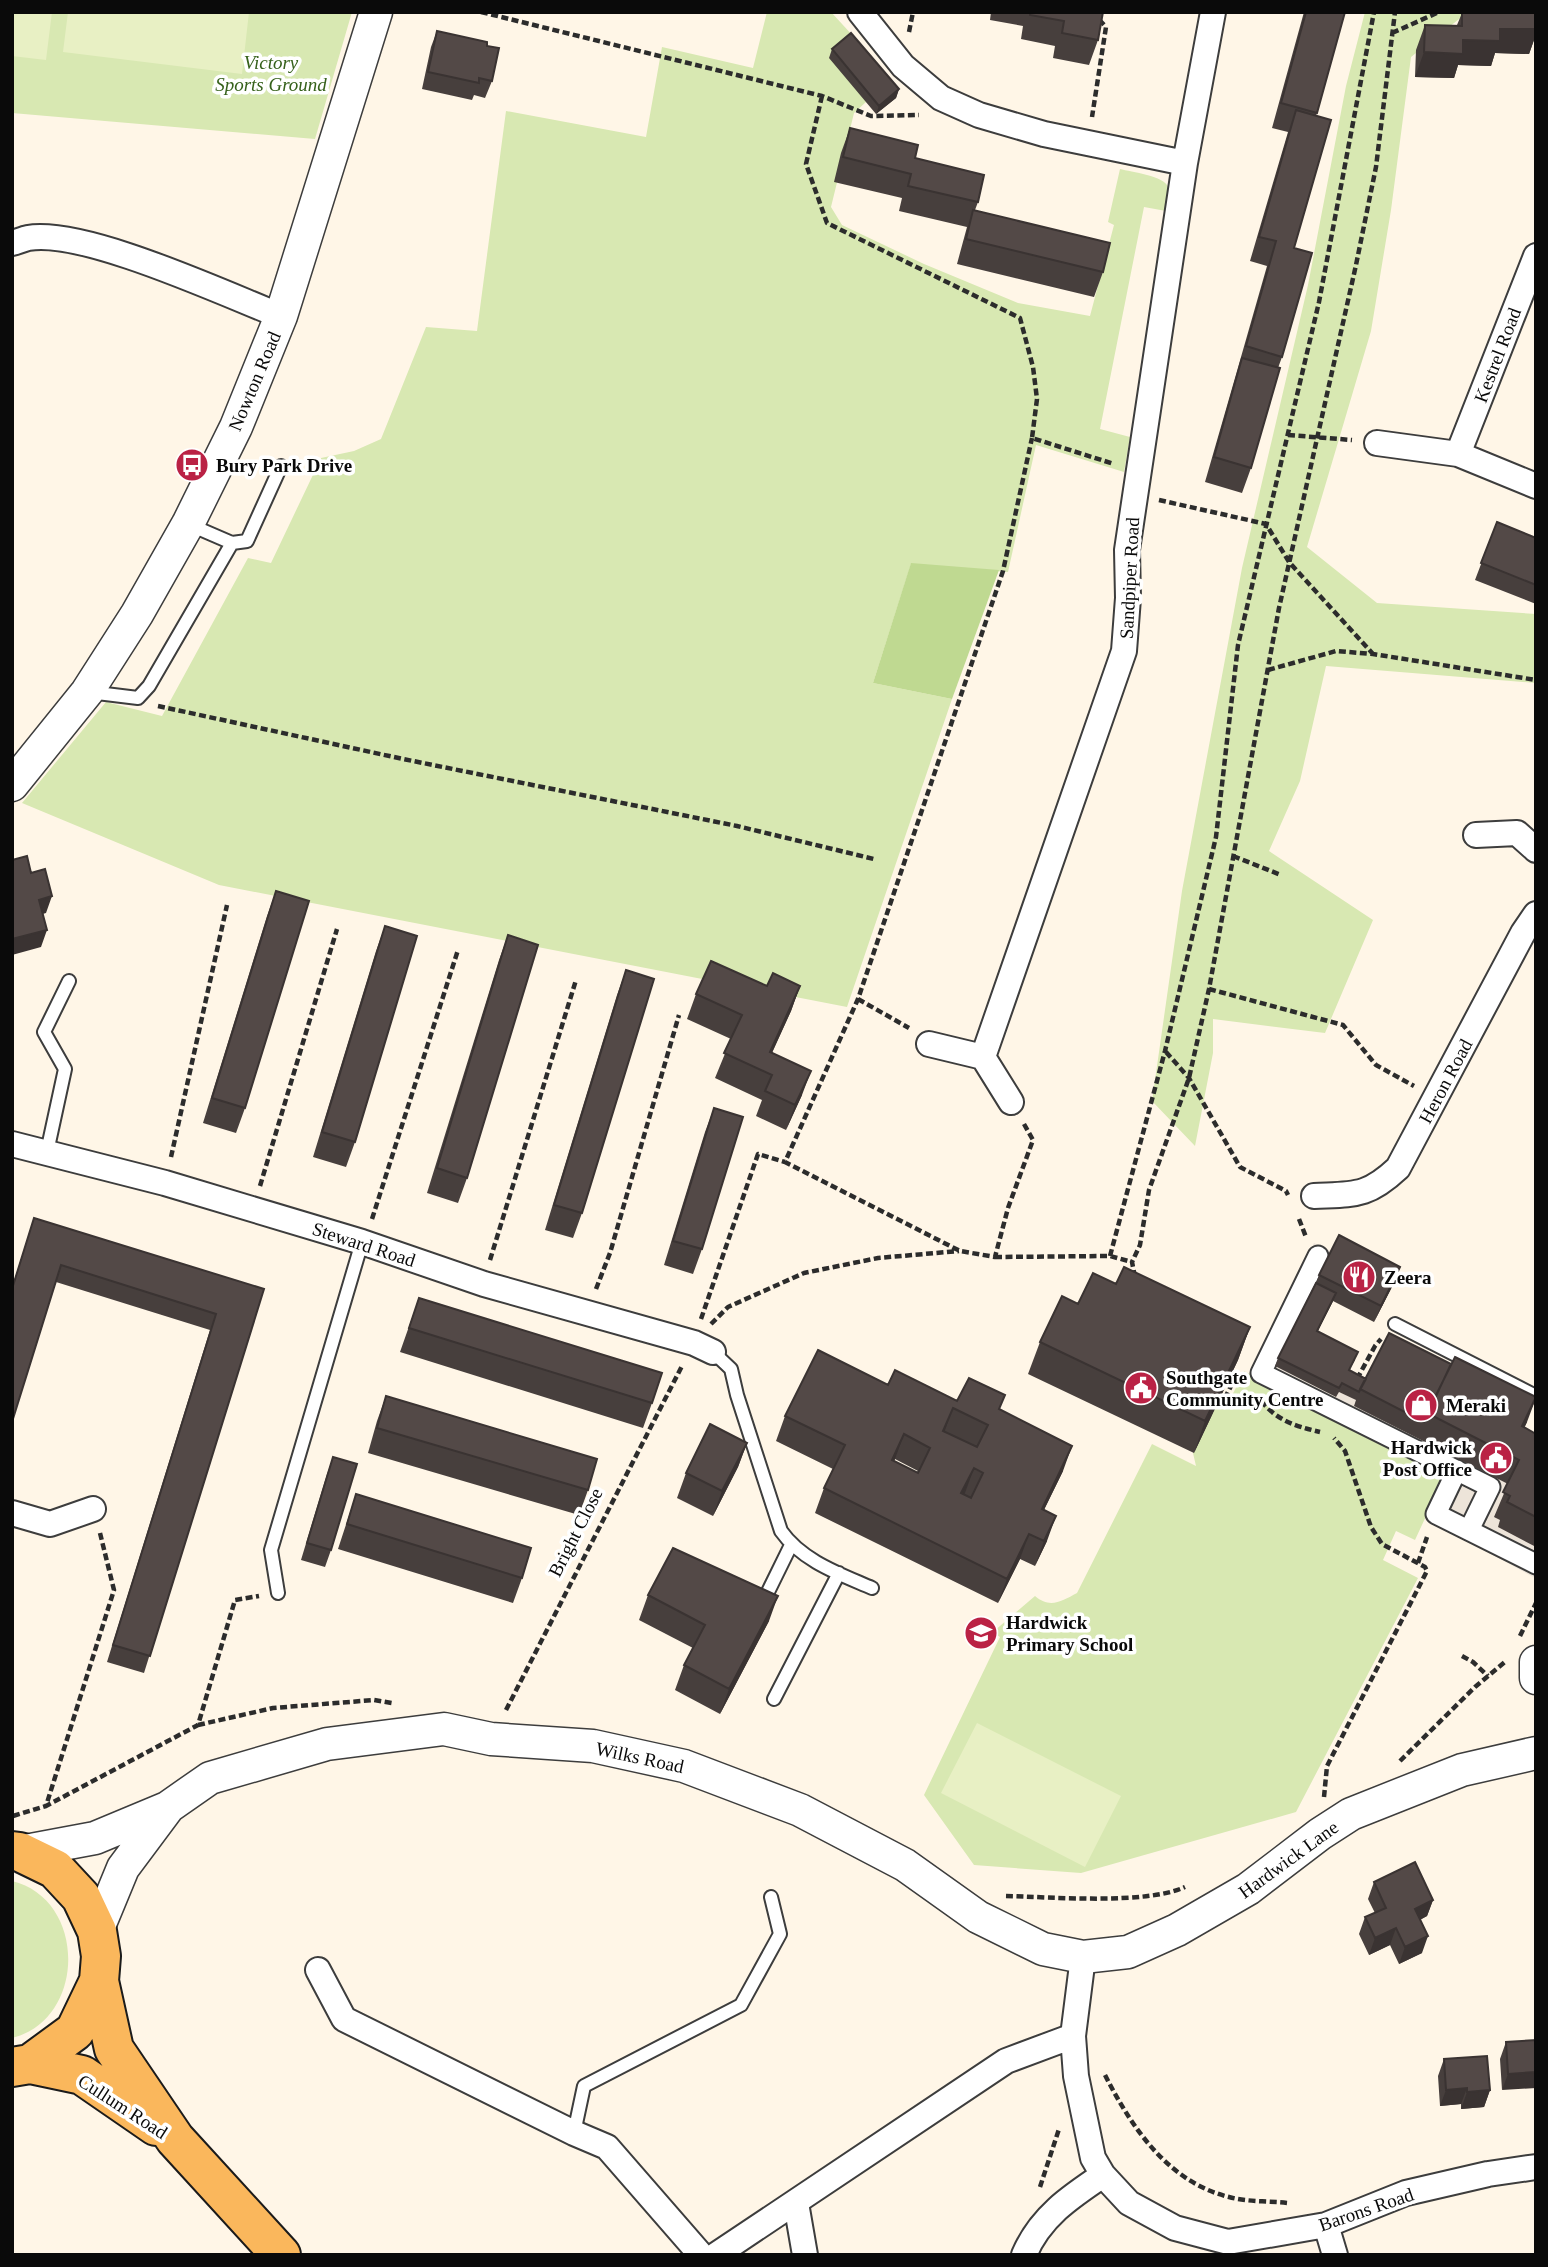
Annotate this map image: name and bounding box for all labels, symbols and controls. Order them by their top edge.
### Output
park label: Victory Sports Ground [215,52,327,95]
street label: Kestrel Road [1470,304,1525,405]
street label: Nowton Road [224,328,285,434]
bus stop icon: Bury Park Drive [173,446,211,484]
place label: Bury Park Drive [216,455,352,476]
street label: Sandpiper Road [1116,516,1143,639]
street label: Heron Road [1414,1035,1477,1127]
street label: Steward Road [310,1218,418,1271]
restaurant icon: Zeera [1340,1258,1378,1296]
place label: Zeera [1384,1267,1432,1288]
place label: Southgate Community Centre [1166,1367,1323,1410]
public building icon: Southgate Community Centre [1122,1369,1160,1407]
shop icon: Meraki [1402,1386,1440,1424]
place label: Meraki [1446,1395,1506,1416]
place label: Hardwick Post Office [1383,1437,1472,1480]
public building icon: Hardwick Post Office [1477,1439,1515,1477]
street label: Bright Close [544,1484,607,1580]
place label: Hardwick Primary School [1006,1612,1133,1655]
school or university icon: Hardwick Primary School [962,1614,1000,1652]
street label: Wilks Road [594,1738,686,1777]
street label: Hardwick Lane [1235,1816,1342,1902]
street label: Cullum Road [74,2070,172,2143]
street label: Barons Road [1316,2183,1417,2235]

